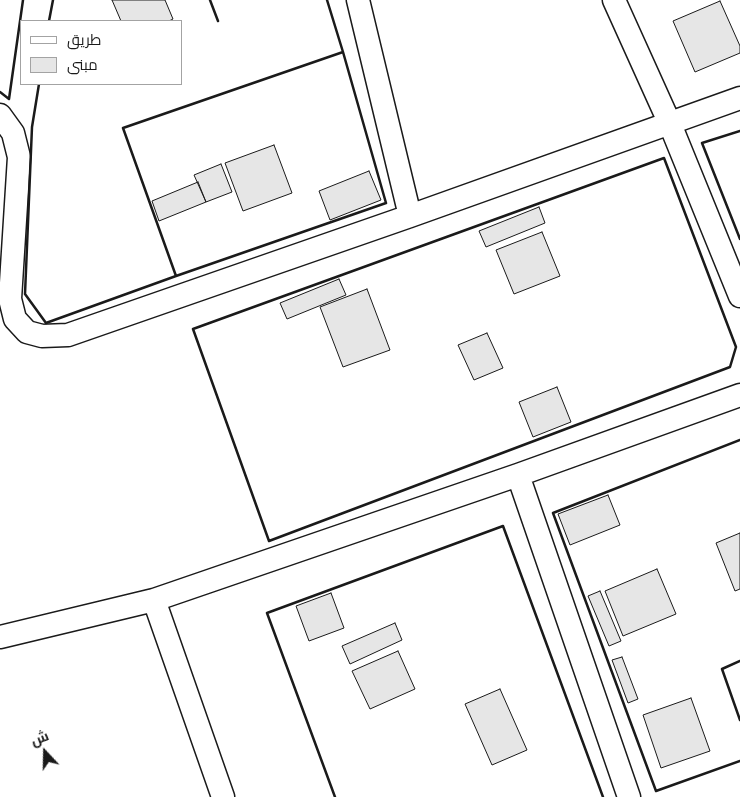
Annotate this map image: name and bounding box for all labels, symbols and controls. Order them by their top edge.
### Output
legend [20,20,182,85]
text: طريق [67,31,101,49]
text: مبنى [67,56,98,74]
north arrow [20,727,70,777]
text: ش [28,727,51,749]

